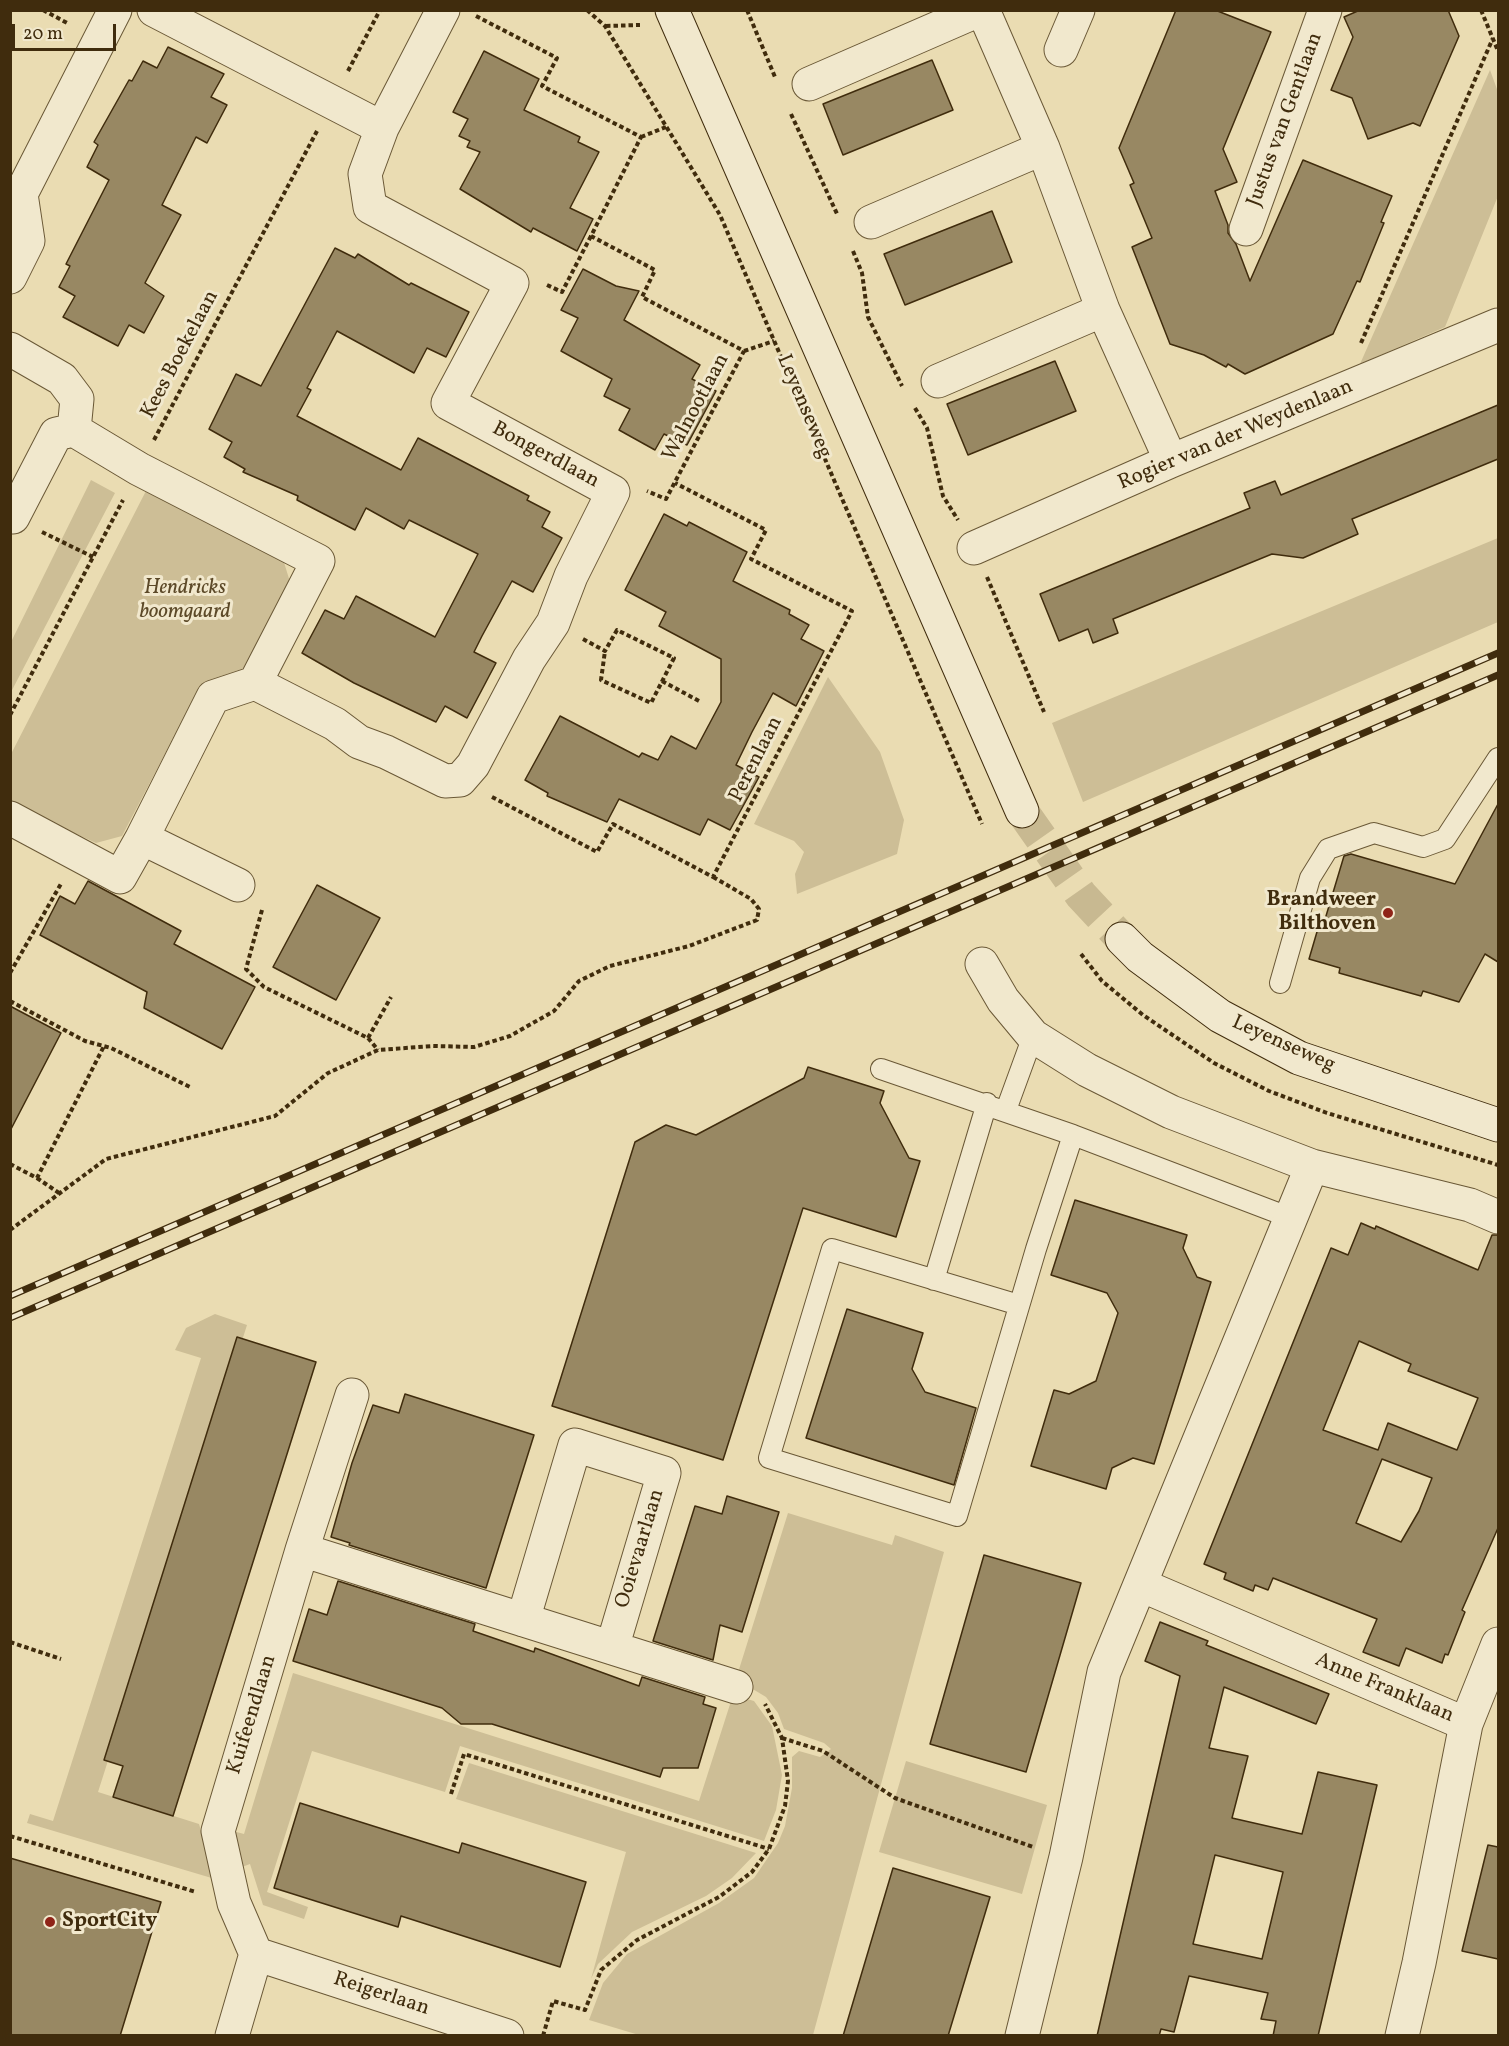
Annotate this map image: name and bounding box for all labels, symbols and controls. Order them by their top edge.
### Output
scale bar [15,12,118,50]
text: 20 m [23,22,63,47]
street label: Justus van Gentlaan [1243,30,1329,210]
street label: Kees Boekelaan [137,287,225,423]
street label: Walnootlaan [658,350,736,466]
street label: Leyenseweg [770,351,836,463]
street label: Rogier van der Weydenlaan [1115,375,1357,497]
street label: Bongerdlaan [487,417,603,495]
park label: Hendricks boomgaard [139,576,231,626]
street label: Perenlaan [725,713,789,807]
place label: Brandweer Bilthoven [1267,888,1376,938]
marker: Brandweer Bilthoven [1381,906,1395,920]
street label: Leyenseweg [1227,1011,1339,1079]
street label: Ooievaarlaan [611,1486,671,1612]
street label: Anne Franklaan [1311,1648,1457,1730]
street label: Kuifeendlaan [223,1652,283,1778]
place label: SportCity [62,1909,157,1935]
marker: SportCity [43,1915,57,1929]
street label: Reigerlaan [330,1968,432,2022]

